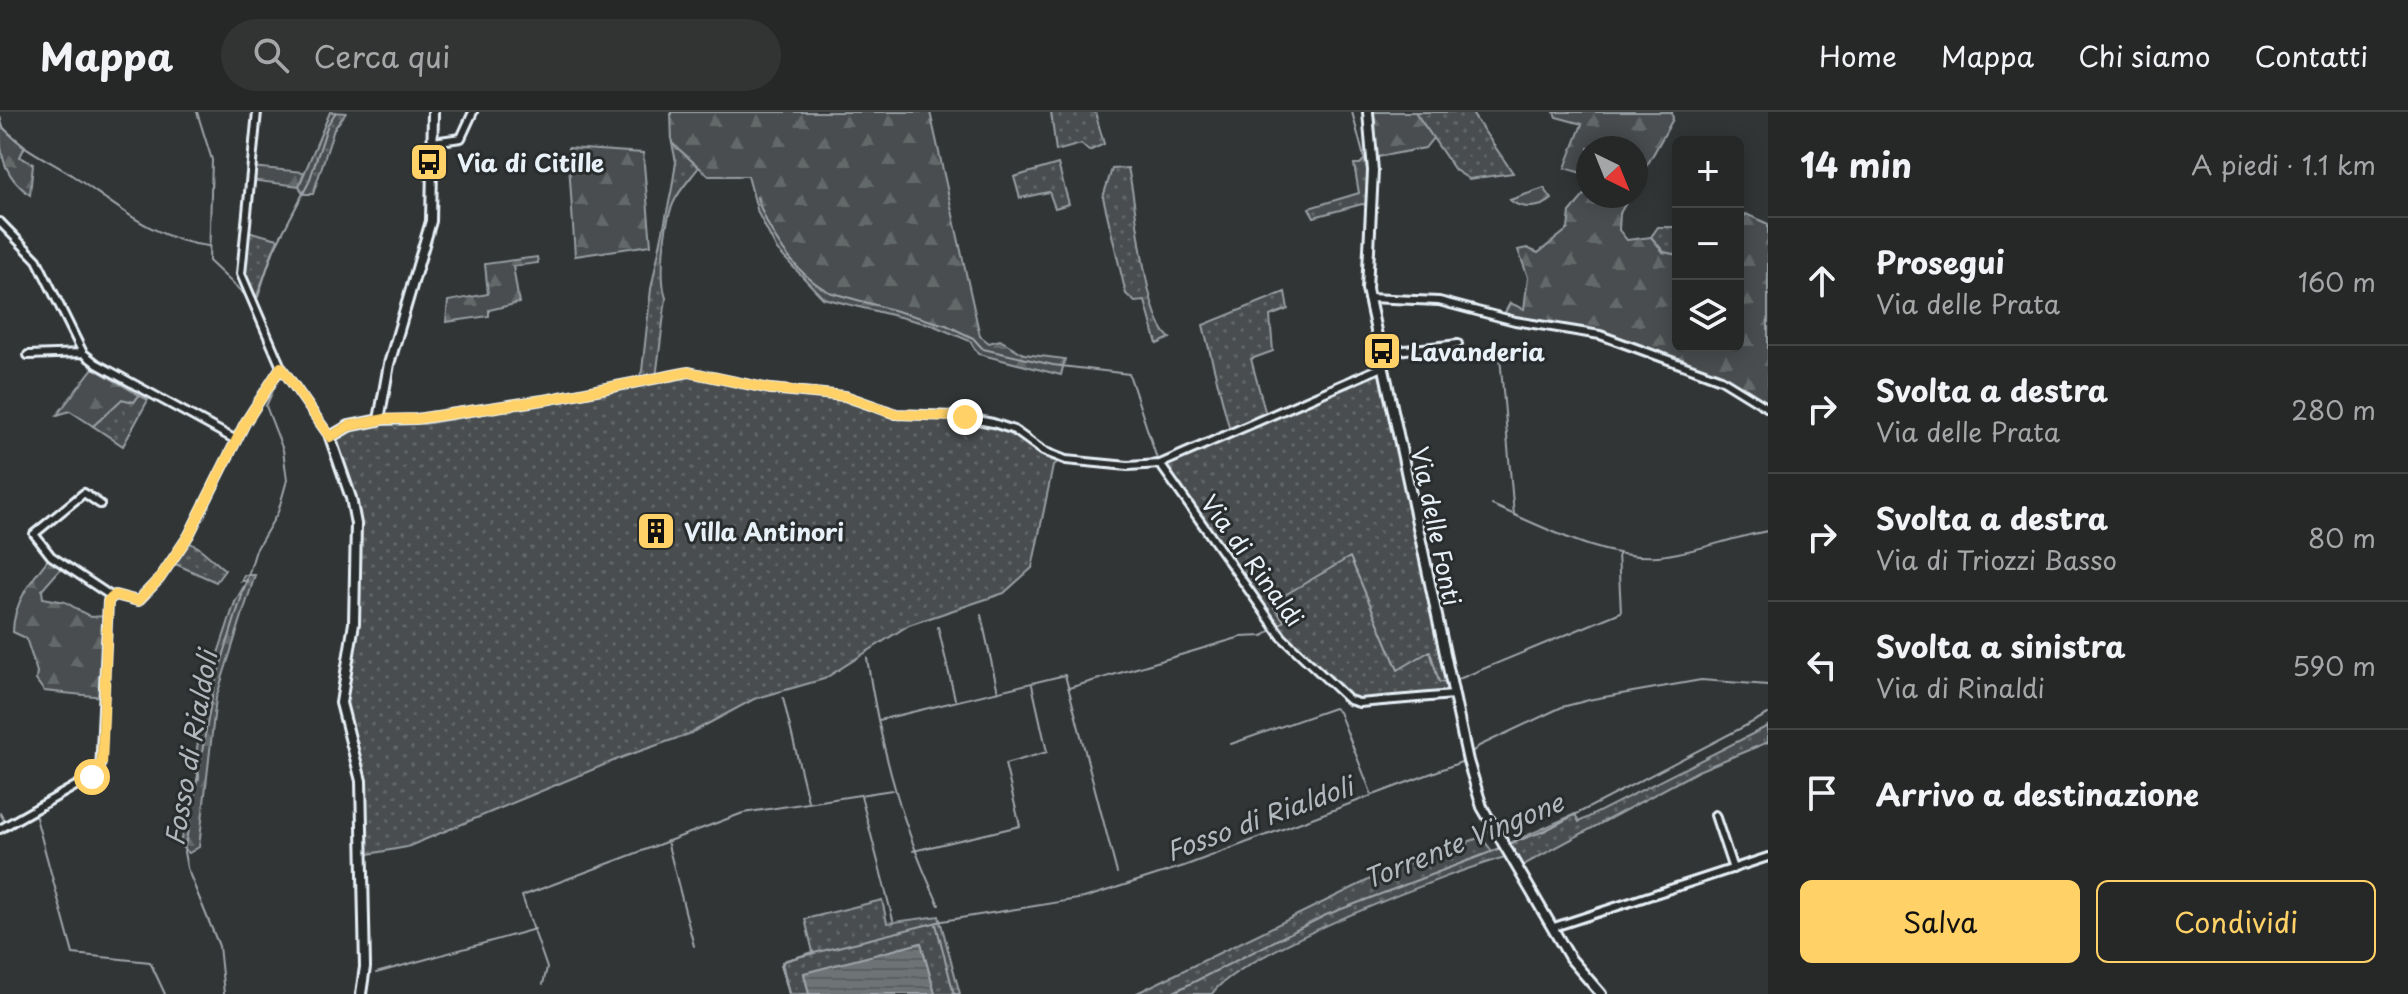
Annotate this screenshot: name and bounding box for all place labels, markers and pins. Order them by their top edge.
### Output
bus stop icon: Via di Citille [408,141,450,183]
place label: Via di Citille [457,144,604,180]
bus stop icon: Lavanderia [1361,330,1403,372]
place label: Lavanderia [1410,333,1545,369]
building icon: Villa Antinori [635,510,677,552]
place label: Villa Antinori [684,513,844,549]

